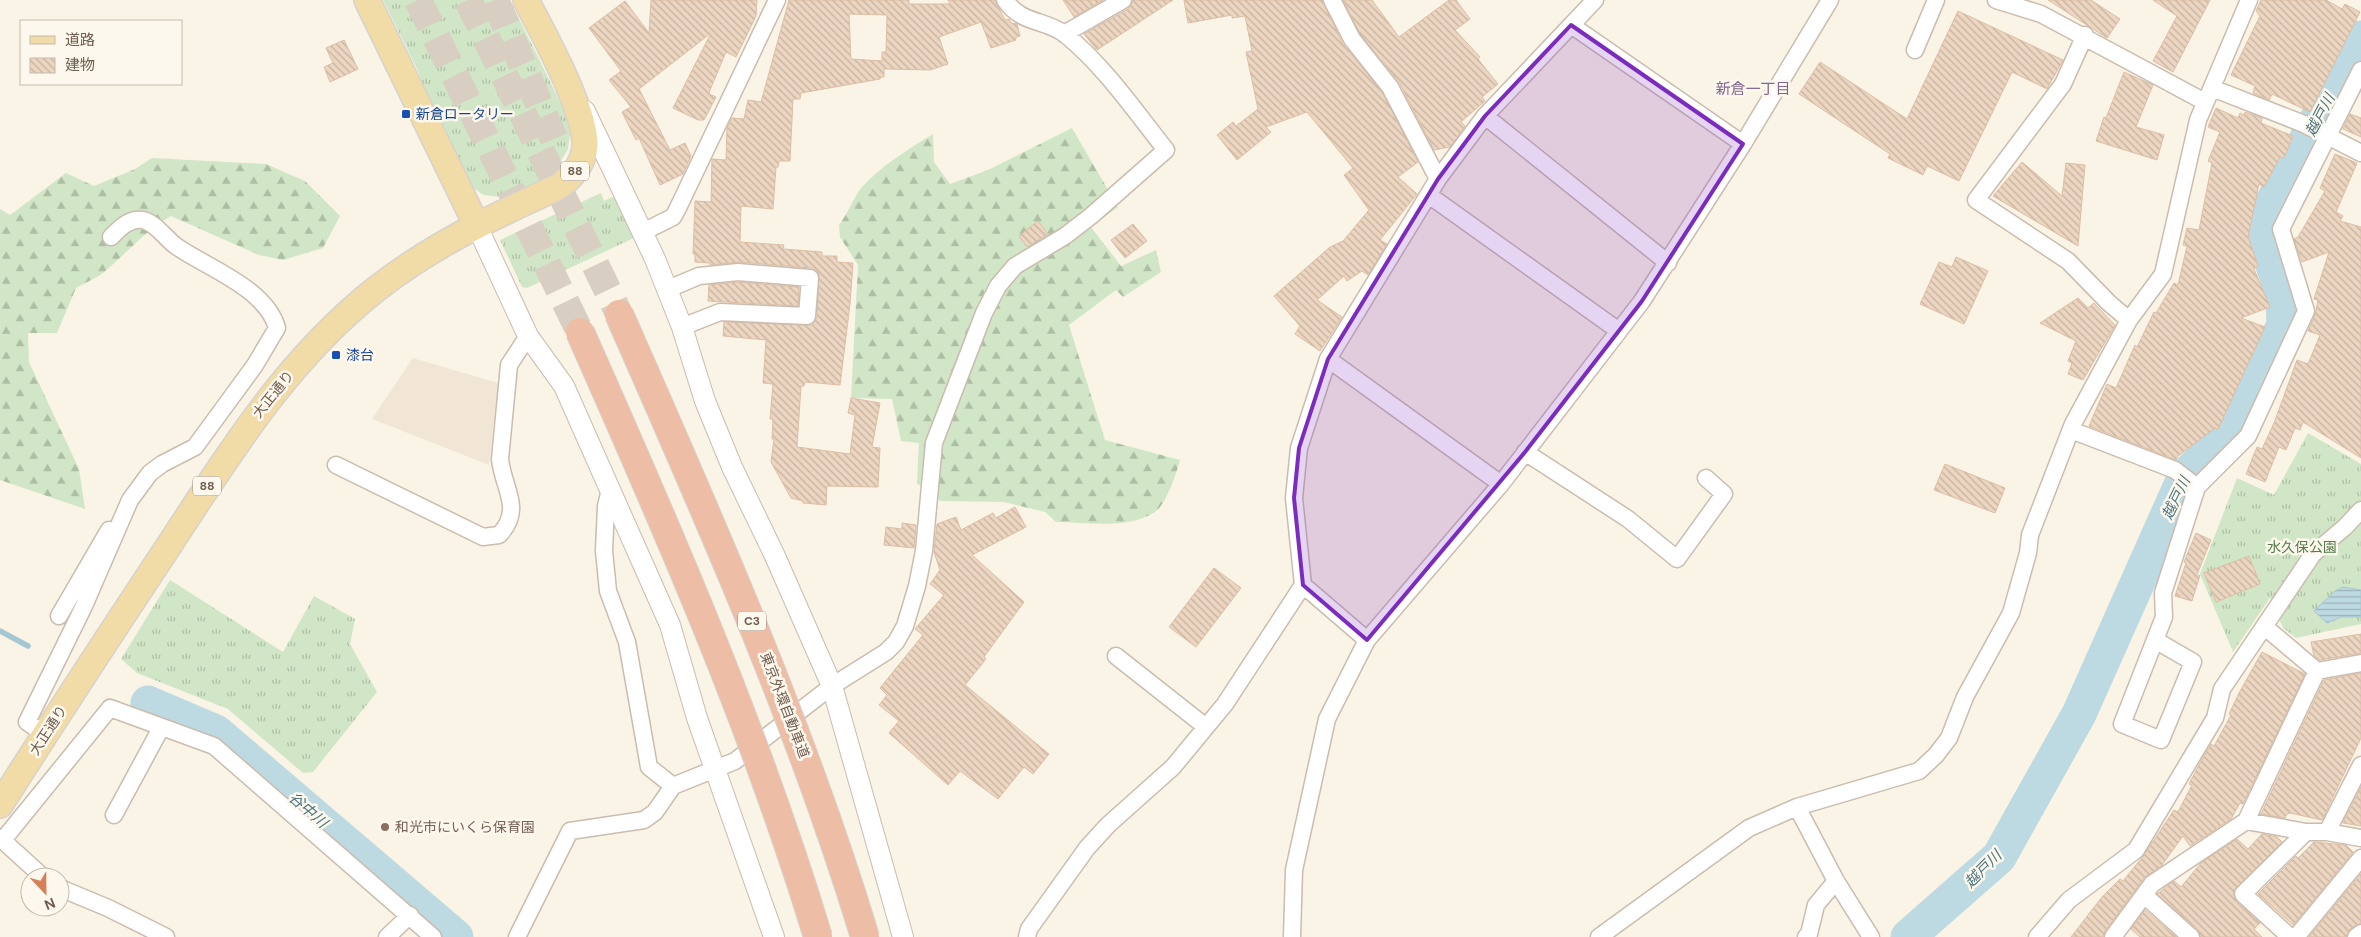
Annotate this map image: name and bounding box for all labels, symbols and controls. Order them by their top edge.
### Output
legend [20,20,182,85]
text: 道路 [65,30,95,50]
text: 建物 [65,55,95,75]
district label: 新倉一丁目 [1715,79,1791,99]
water label: 越戸川 [2301,89,2340,140]
place label: 新倉ロータリー [416,105,514,123]
marker: 新倉ロータリー [400,108,412,120]
road number: 88 [561,162,589,180]
place label: 漆台 [346,346,374,364]
marker: 漆台 [330,349,342,361]
street label: 大正通り [248,367,298,421]
water label: 越戸川 [2157,472,2196,523]
road number: 88 [193,476,221,496]
park label: 水久保公園 [2267,538,2337,556]
road number: C3 [738,612,766,630]
street label: 東京外環自動車道 [757,649,813,761]
street label: 大正通り [25,702,71,758]
water label: 谷中川 [284,788,333,834]
place label: 和光市にいくら保育園 [395,818,535,836]
marker: 和光市にいくら保育園 [379,821,391,833]
water label: 越戸川 [1960,845,2007,892]
north arrow [20,867,70,917]
text: N [42,894,58,914]

